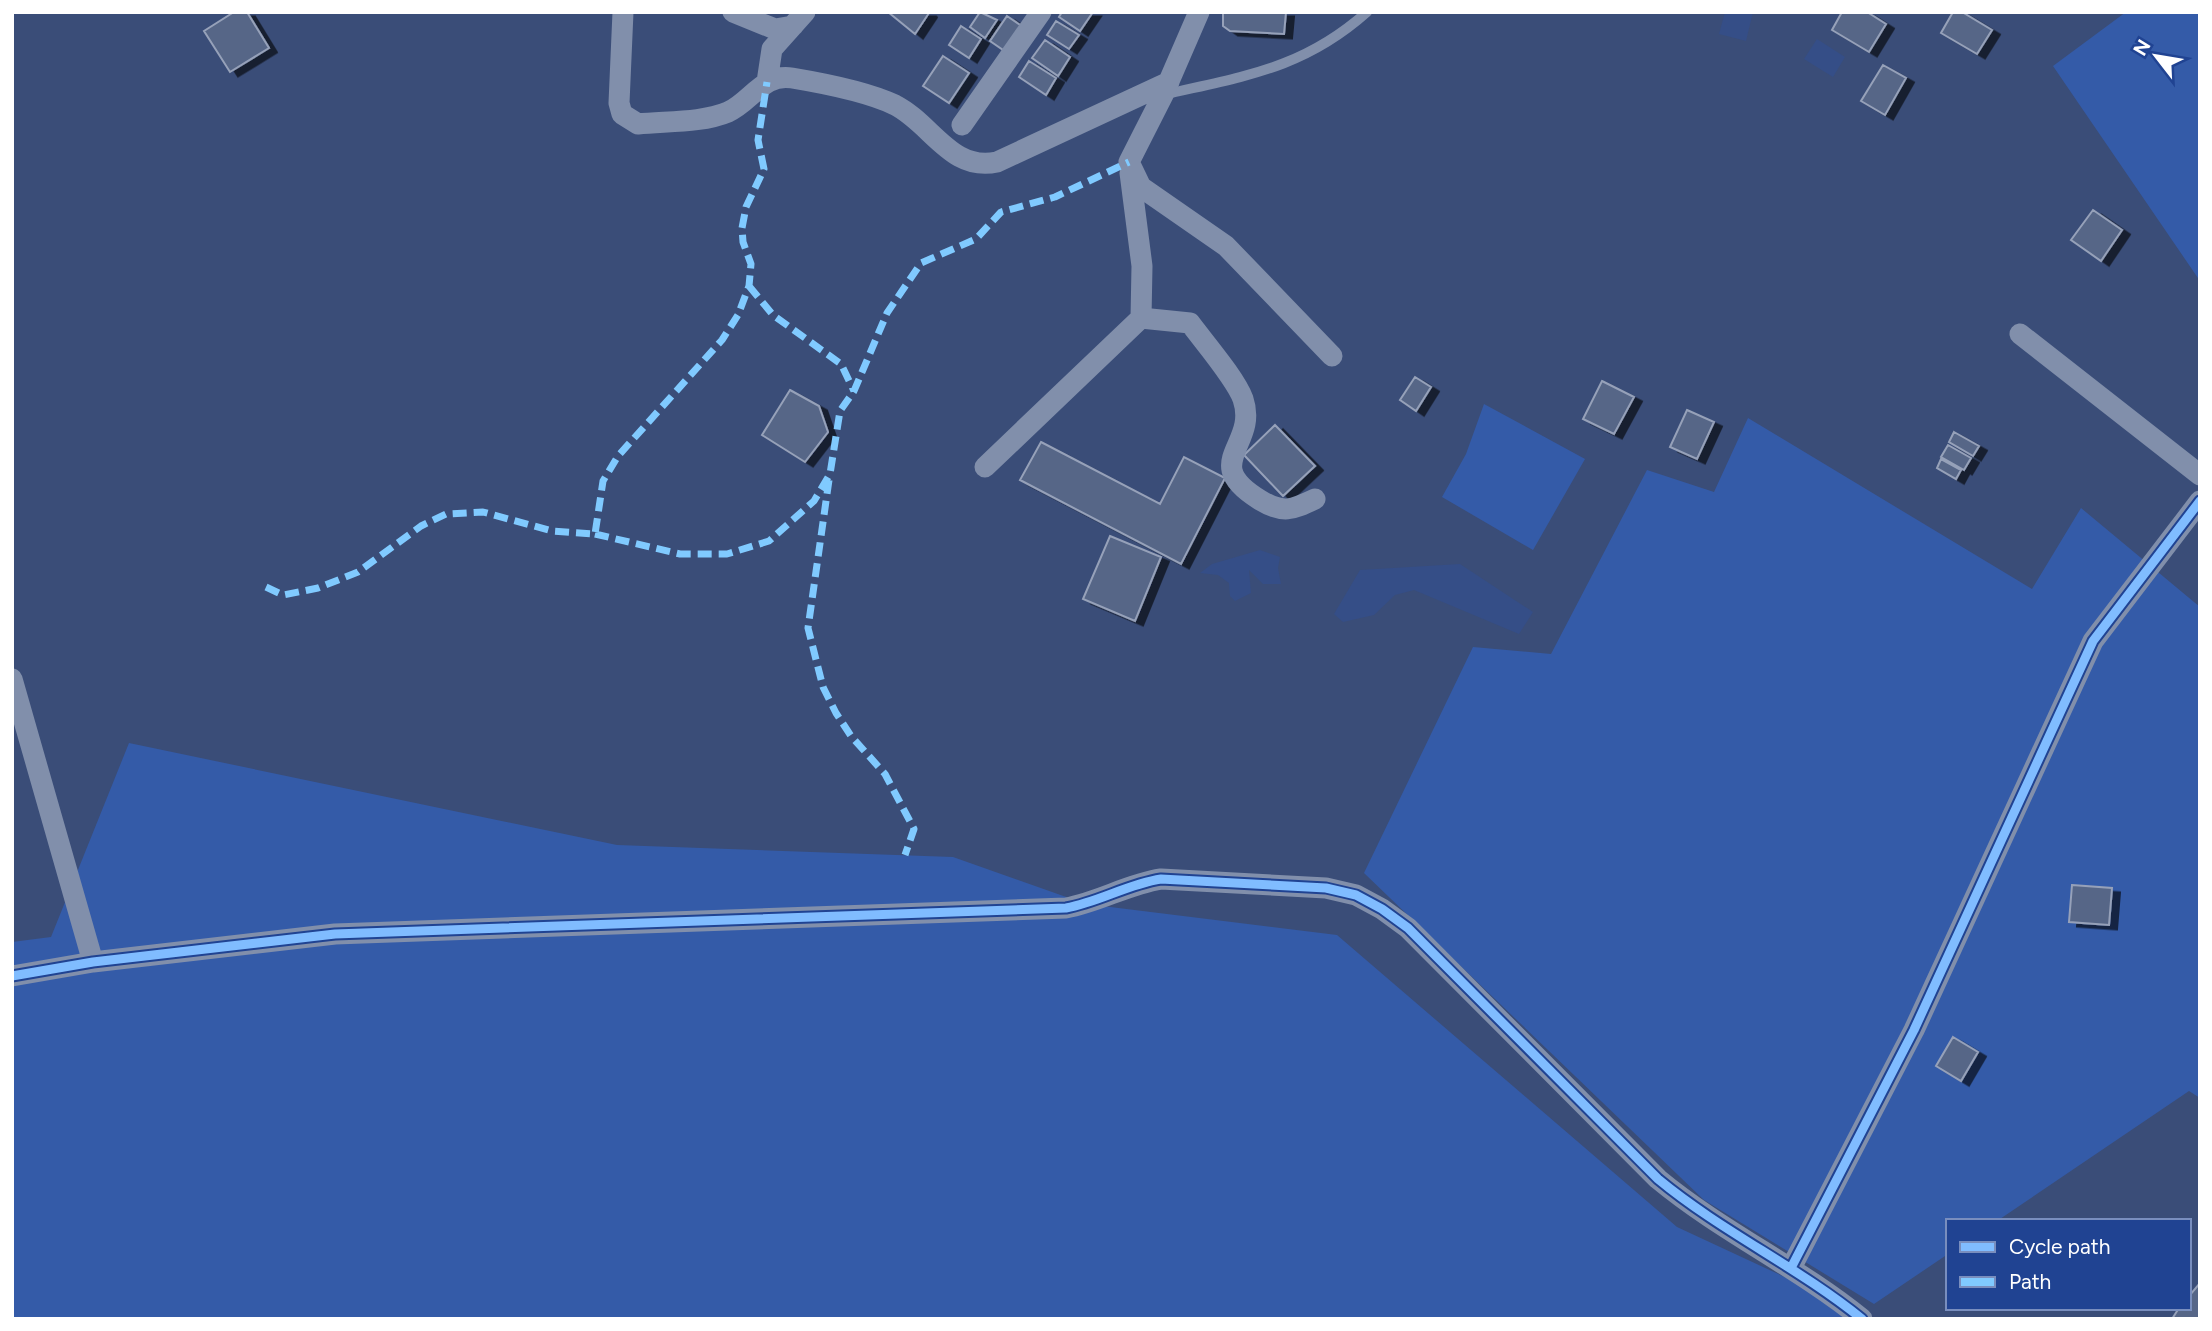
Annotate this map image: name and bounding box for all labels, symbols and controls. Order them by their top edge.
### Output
north arrow [2121,21,2191,91]
text: N [2128,35,2155,60]
legend [1946,1219,2191,1310]
text: Cycle path [2009,1234,2110,1259]
text: Path [2009,1269,2051,1294]

